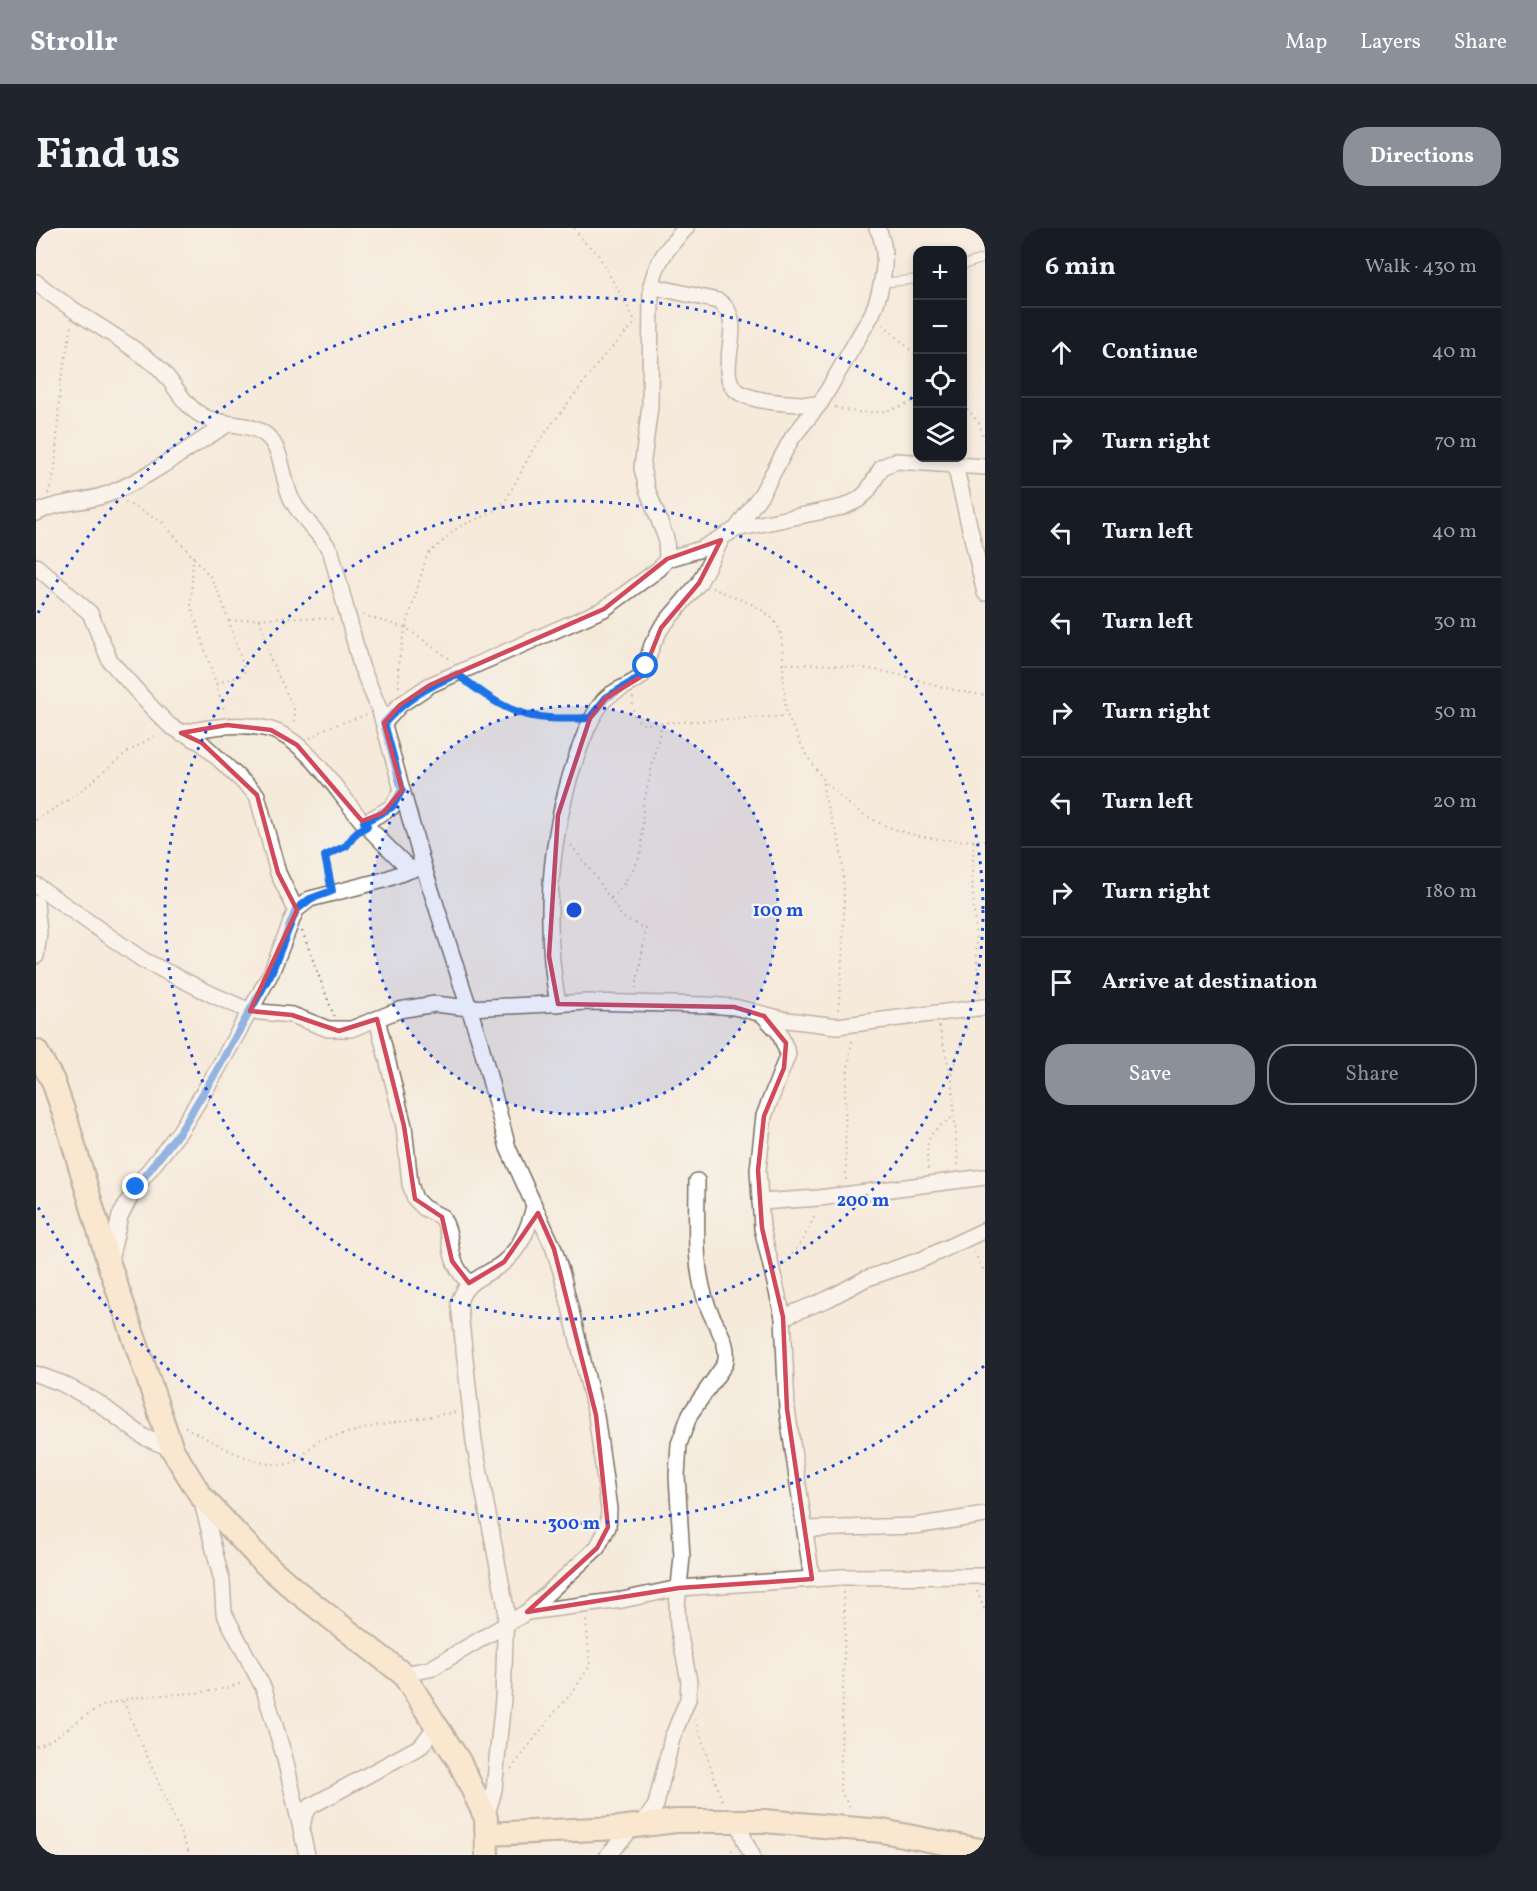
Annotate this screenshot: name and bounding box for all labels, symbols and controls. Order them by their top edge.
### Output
text: Strollr [30,23,118,62]
text: Map [1285,28,1327,57]
text: Layers [1360,28,1421,57]
text: Share [1454,28,1507,57]
text: Find us [36,127,180,186]
button: Directions [1343,127,1501,186]
map controls [913,246,967,462]
button: + [913,246,967,300]
text: 6 min [1045,249,1116,285]
text: Walk · 430 m [1365,253,1477,281]
button: − [913,300,967,354]
icon: ahead [1045,336,1078,369]
text: Continue [1102,337,1198,368]
text: 40 m [1432,338,1477,366]
button: locate [913,354,967,408]
button: layers [913,408,967,462]
icon: right [1045,426,1078,459]
text: Turn right [1102,427,1210,458]
text: 70 m [1434,428,1477,456]
icon: left [1045,516,1078,549]
text: Turn left [1102,517,1193,548]
text: 40 m [1432,518,1477,546]
icon: left [1045,606,1078,639]
text: Turn left [1102,607,1193,638]
text: 30 m [1433,608,1477,636]
route start [632,652,658,678]
icon: right [1045,696,1078,729]
text: Turn right [1102,697,1210,728]
text: 50 m [1434,698,1477,726]
icon: left [1045,786,1078,819]
text: Turn left [1102,787,1193,818]
text: 20 m [1433,788,1477,816]
icon: right [1045,876,1078,909]
text: Turn right [1102,877,1210,908]
text: 180 m [1425,878,1477,906]
text: 100 m [753,899,803,924]
centre of rings [564,900,584,920]
icon: arrive [1045,966,1078,999]
text: Arrive at destination [1102,967,1318,998]
button: Save [1045,1044,1255,1105]
button: Share [1267,1044,1477,1105]
route end [122,1173,148,1199]
text: 200 m [837,1189,889,1214]
text: 300 m [548,1512,600,1537]

